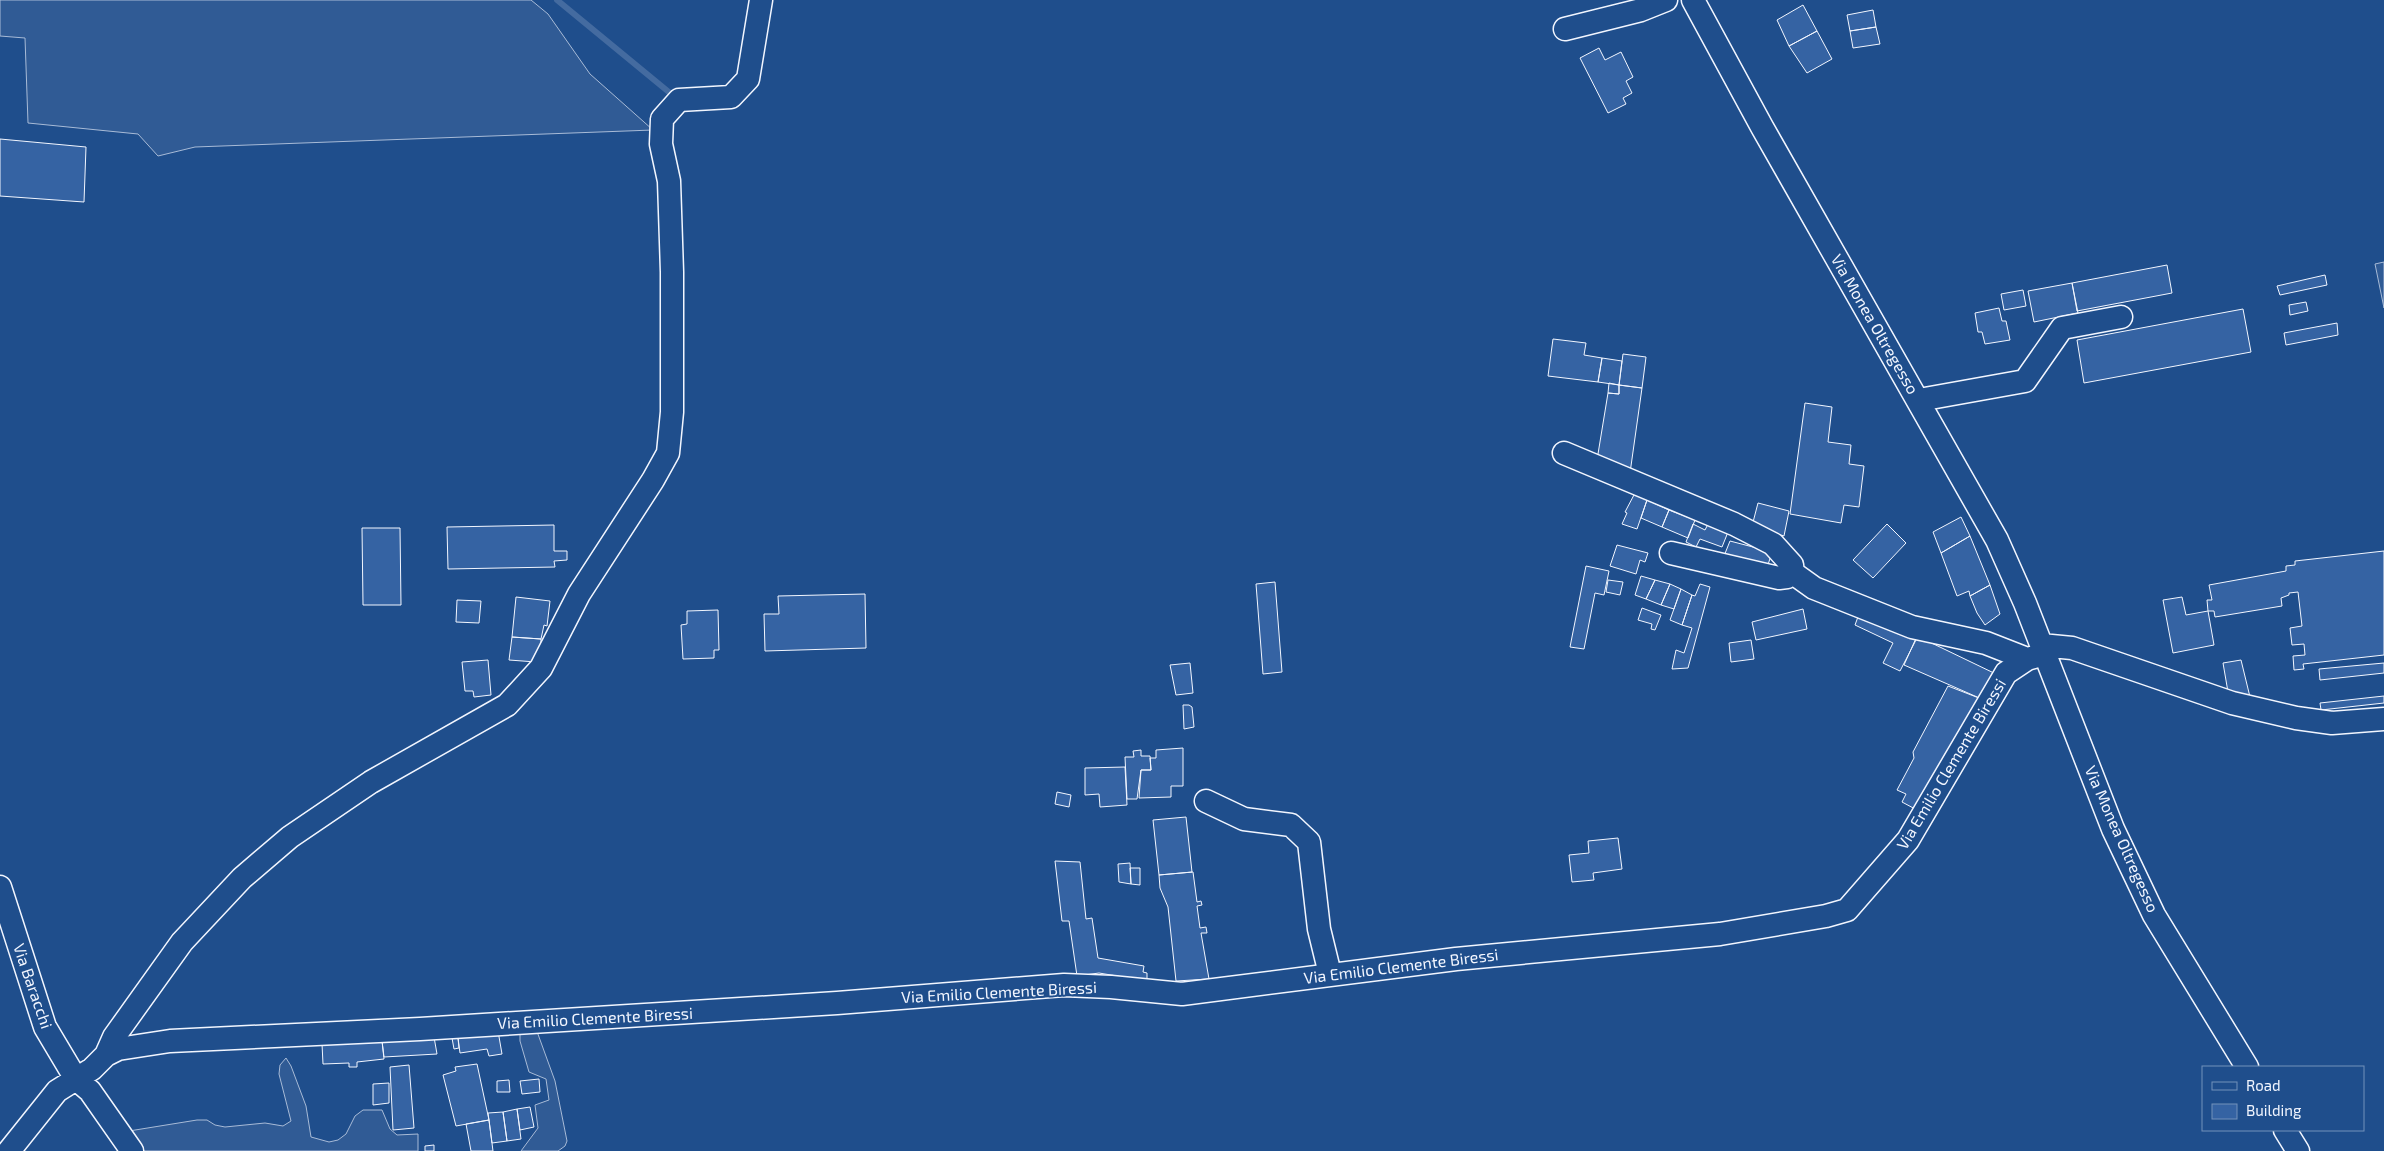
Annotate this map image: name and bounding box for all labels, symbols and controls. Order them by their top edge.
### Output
street label: Via Monea Oltregesso [1828,250,1923,397]
street label: Via Emilio Clemente Biressi [1892,675,2009,853]
street label: Via Monea Oltregesso [2082,763,2163,915]
street label: Via Baracchi [10,941,57,1031]
street label: Via Emilio Clemente Biressi [1303,944,1499,987]
street label: Via Emilio Clemente Biressi [901,977,1097,1006]
street label: Via Emilio Clemente Biressi [497,1003,693,1032]
legend [2202,1066,2364,1131]
text: Road [2246,1076,2281,1094]
text: Building [2246,1101,2302,1119]

